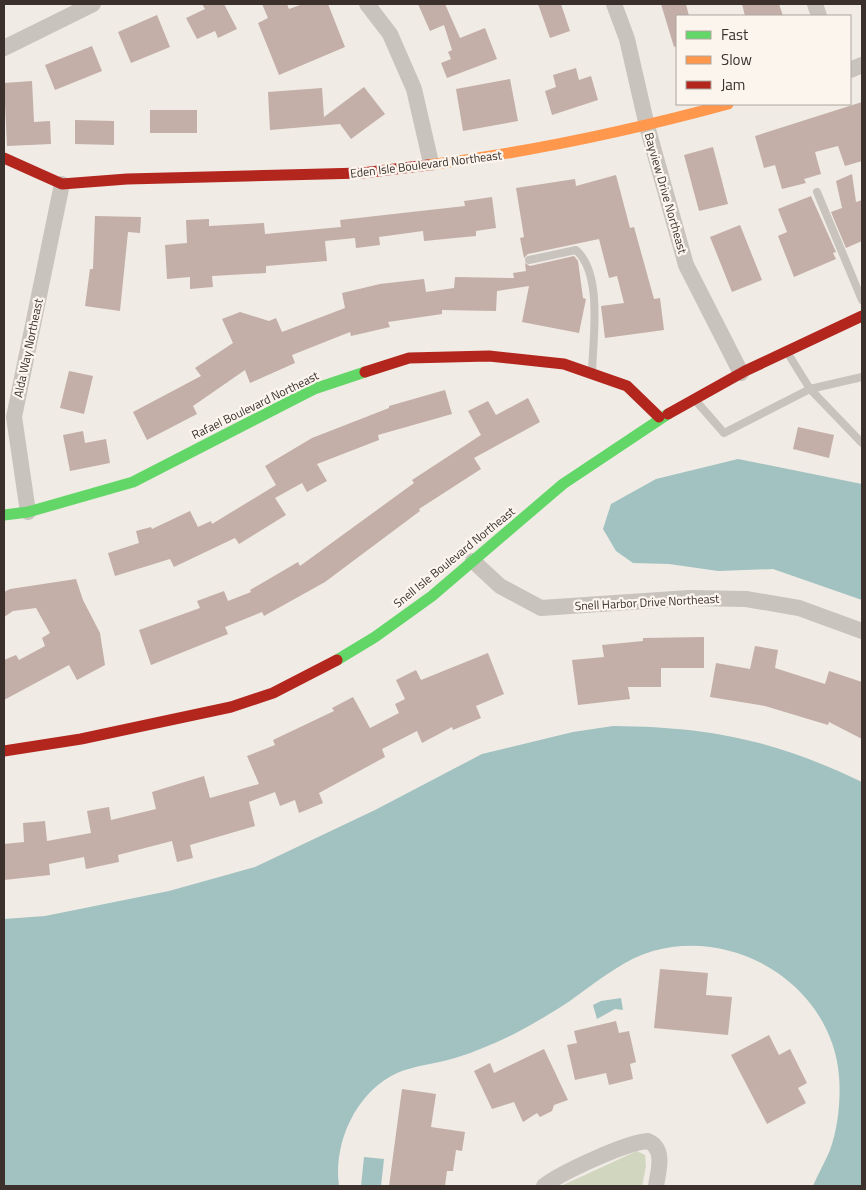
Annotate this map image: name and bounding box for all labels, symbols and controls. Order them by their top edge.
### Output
legend [676,15,851,105]
text: Fast [721,23,749,46]
text: Slow [721,48,752,71]
text: Jam [721,73,745,96]
street label: Bayview Drive Northeast [640,130,693,257]
street label: Eden Isle Boulevard Northeast [349,145,504,183]
street label: Alda Way Northeast [8,296,48,399]
street label: Rafael Boulevard Northeast [188,366,323,444]
street label: Snell Isle Boulevard Northeast [389,501,520,612]
street label: Snell Harbor Drive Northeast [574,589,721,615]

